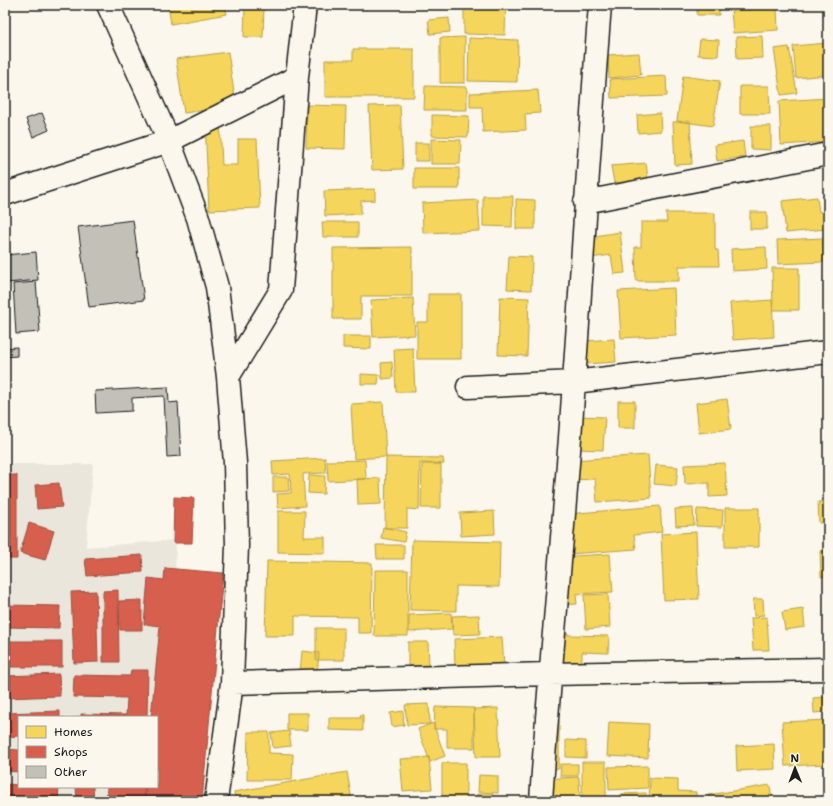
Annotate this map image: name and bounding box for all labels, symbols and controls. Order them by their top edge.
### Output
legend [18,716,158,788]
text: Homes [54,724,93,740]
text: Shops [54,744,88,760]
north arrow [775,748,815,788]
text: N [790,751,800,766]
text: Other [54,764,88,780]

